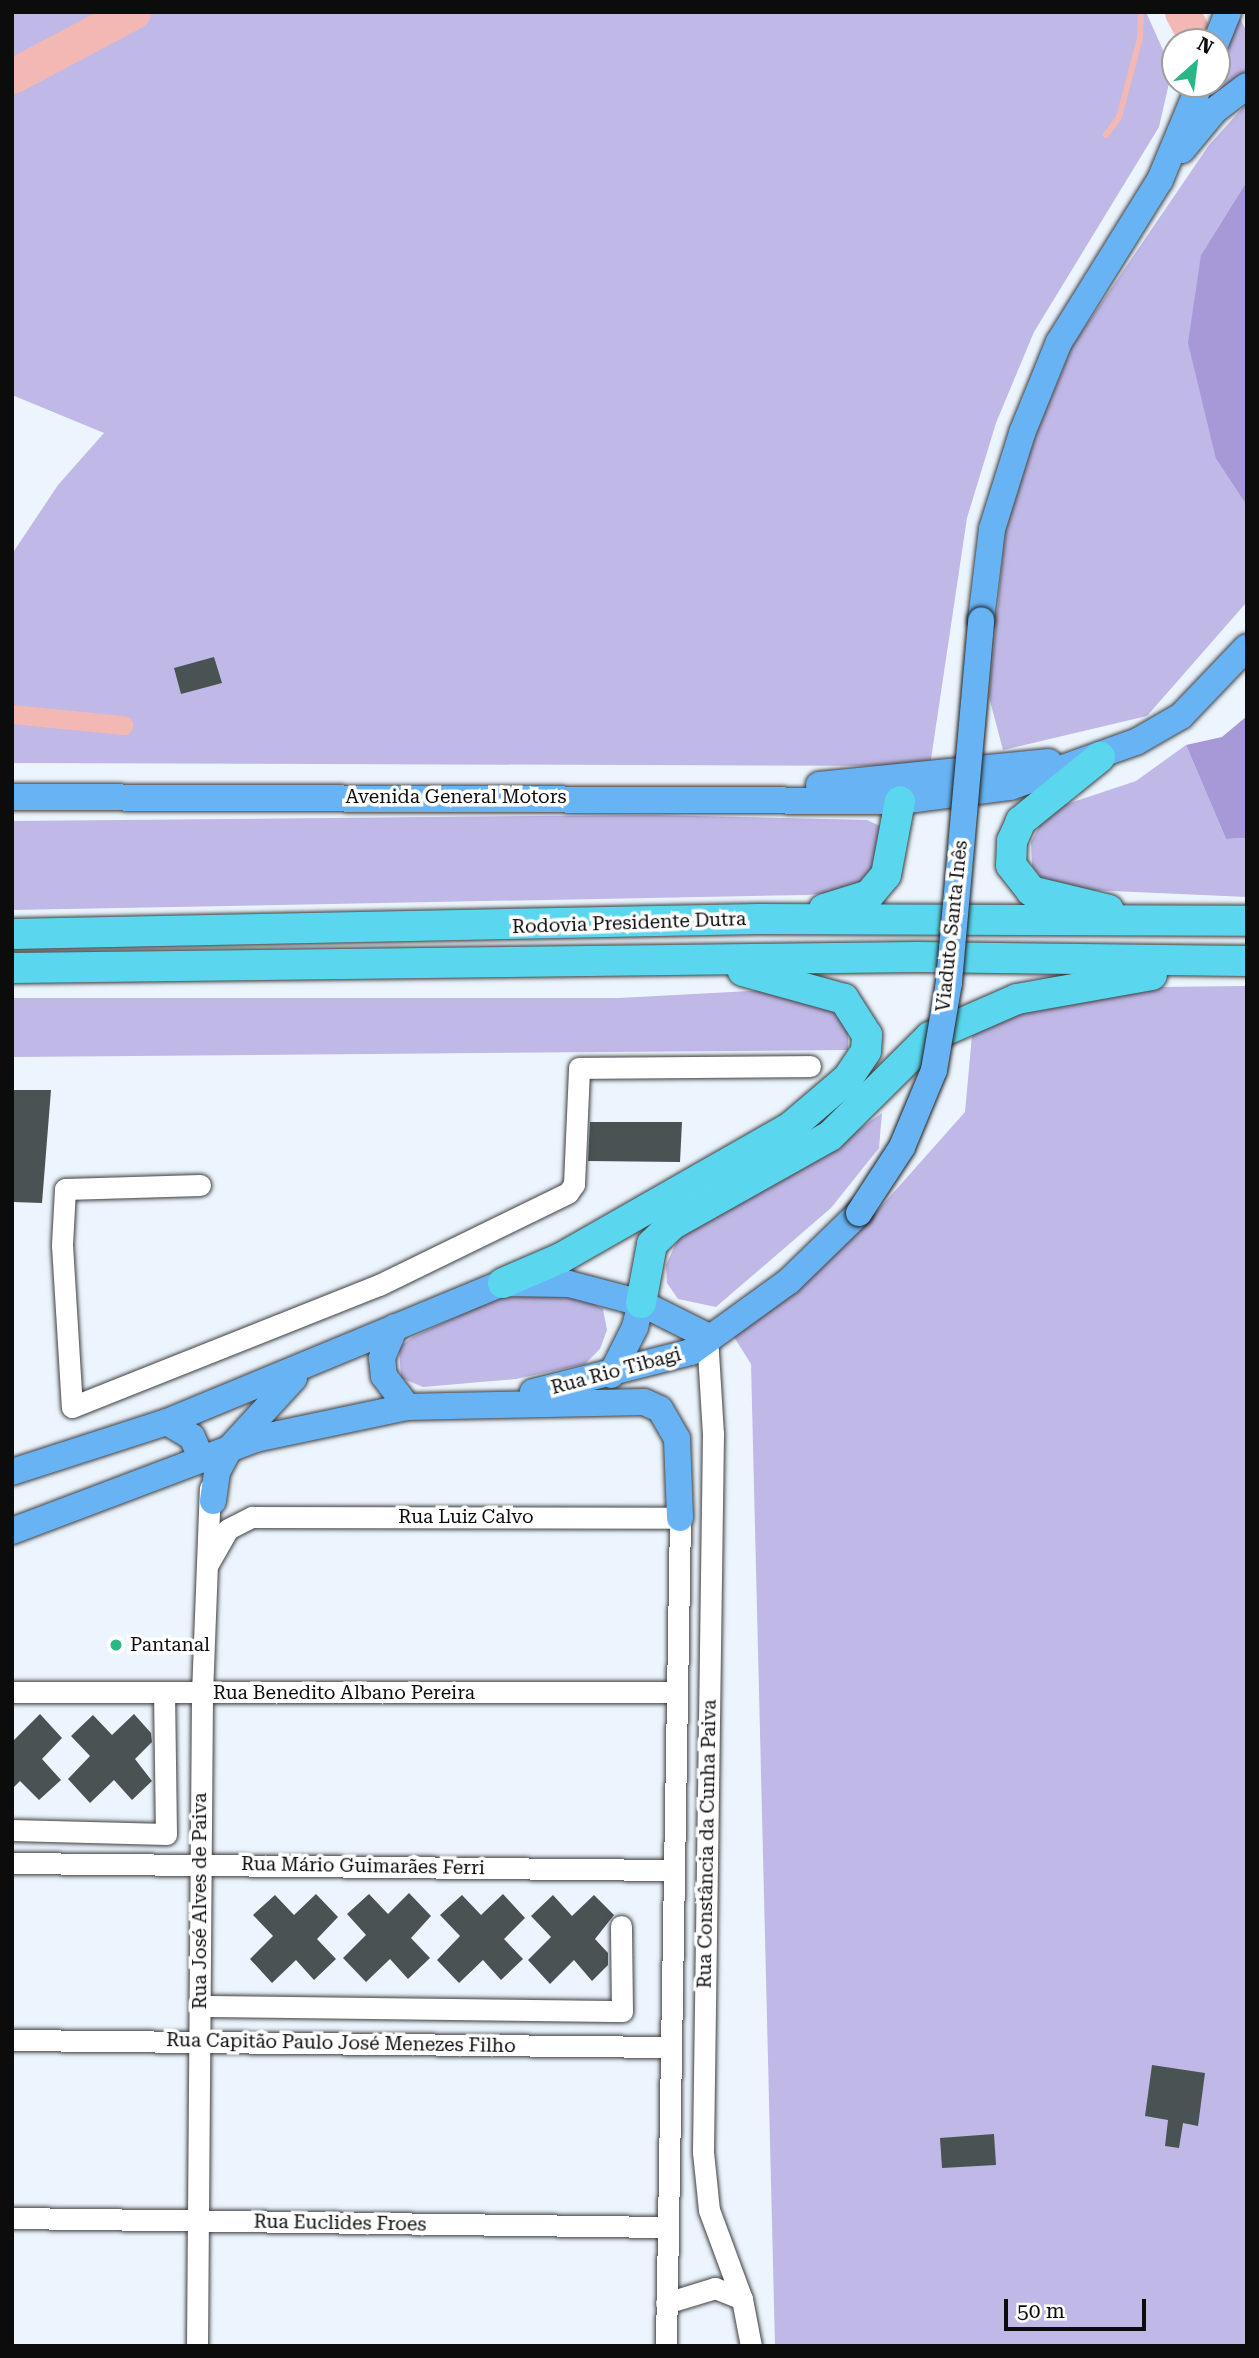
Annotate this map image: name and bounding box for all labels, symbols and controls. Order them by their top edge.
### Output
north arrow [1161,28,1231,98]
text: N [1193,32,1217,59]
street label: Avenida General Motors [345,786,567,808]
street label: Viaduto Santa Inês [932,839,972,1013]
street label: Rodovia Presidente Dutra [512,908,746,938]
street label: Rua Rio Tibagi [549,1343,683,1399]
street label: Rua Luiz Calvo [398,1506,534,1528]
place label: Pantanal [130,1634,210,1656]
marker: Pantanal [108,1637,124,1653]
street label: Rua Benedito Albano Pereira [213,1682,475,1704]
street label: Rua Constância da Cunha Paiva [693,1699,721,1989]
street label: Rua José Alves de Paiva [189,1793,211,2009]
street label: Rua Mário Guimarães Ferri [241,1852,485,1880]
street label: Rua Capitão Paulo José Menezes Filho [166,2029,516,2057]
street label: Rua Euclides Froes [253,2210,427,2236]
scale bar [1007,2284,1149,2328]
text: 50 m [1017,2299,1065,2323]

